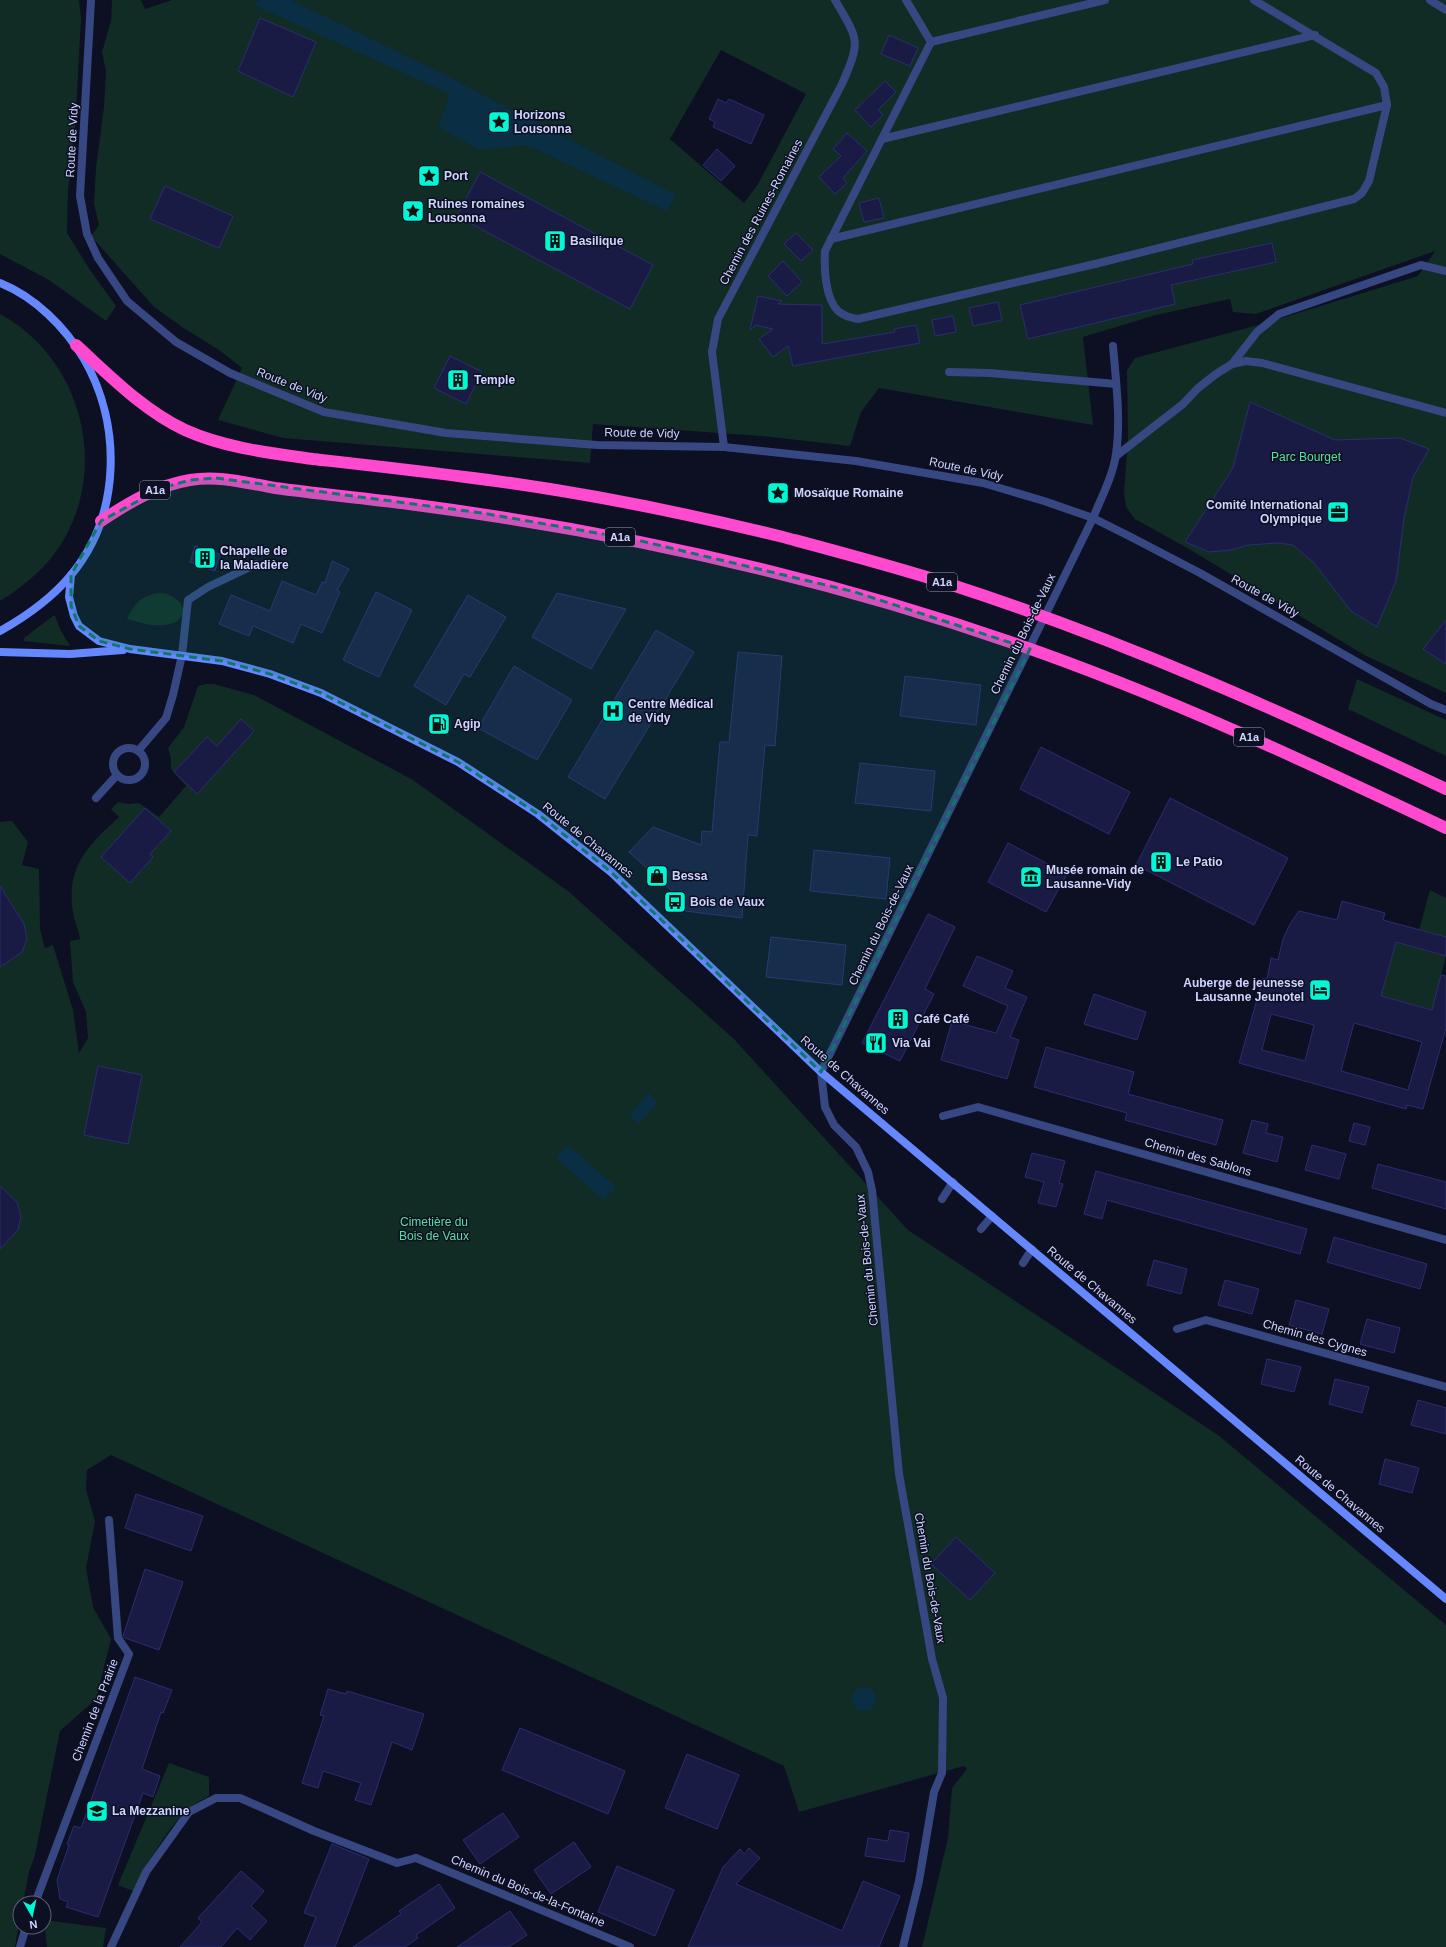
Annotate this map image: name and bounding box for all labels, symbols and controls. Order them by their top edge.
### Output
street label: Route de Vidy [63,102,81,178]
place label: Horizons Lousonna [514,108,572,136]
place icon: Horizons Lousonna [486,109,512,135]
street label: Chemin des Ruines-Romaines [717,137,805,287]
place icon: Port [416,163,442,189]
place label: Port [444,169,468,183]
place label: Ruines romaines Lousonna [428,197,525,225]
place icon: Ruines romaines Lousonna [400,198,426,224]
building icon: Basilique [542,228,568,254]
place label: Basilique [570,234,624,248]
street label: Route de Vidy [255,364,329,406]
building icon: Temple [445,367,471,393]
place label: Temple [474,373,515,387]
street label: Route de Vidy [604,425,680,441]
park label: Parc Bourget [1271,450,1342,464]
street label: Route de Vidy [928,454,1004,484]
place icon: Mosaïque Romaine [765,480,791,506]
road number: A1a [140,481,170,499]
place label: Mosaïque Romaine [794,486,904,500]
place label: Comité International Olympique [1206,498,1322,526]
office icon: Comité International Olympique [1325,499,1351,525]
road number: A1a [605,528,635,546]
place label: Chapelle de la Maladière [220,544,289,572]
building icon: Chapelle de la Maladière [192,545,218,571]
street label: Chemin du Bois-de-Vaux [988,571,1058,697]
street label: Route de Vidy [1229,572,1301,620]
road number: A1a [927,573,957,591]
place label: Centre Médical de Vidy [628,697,713,725]
hospital icon: Centre Médical de Vidy [600,698,626,724]
fuel station icon: Agip [426,711,452,737]
place label: Agip [454,717,481,731]
road number: A1a [1234,728,1264,746]
street label: Route de Chavannes [540,799,636,881]
building icon: Le Patio [1148,849,1174,875]
place label: Le Patio [1176,855,1223,869]
street label: Chemin du Bois-de-Vaux [846,862,916,988]
shop icon: Bessa [644,863,670,889]
place label: Musée romain de Lausanne-Vidy [1046,863,1144,891]
museum icon: Musée romain de Lausanne-Vidy [1018,864,1044,890]
place label: Bessa [672,869,708,883]
bus stop icon: Bois de Vaux [662,889,688,915]
place label: Bois de Vaux [690,895,765,909]
place label: Auberge de jeunesse Lausanne Jeunotel [1183,976,1304,1004]
hotel icon: Auberge de jeunesse Lausanne Jeunotel [1307,977,1333,1003]
building icon: Café Café [885,1006,911,1032]
place label: Café Café [914,1012,970,1026]
restaurant icon: Via Vai [863,1030,889,1056]
street label: Route de Chavannes [798,1033,892,1117]
place label: Via Vai [892,1036,930,1050]
street label: Chemin des Sablons [1143,1135,1253,1179]
street label: Chemin du Bois-de-Vaux [853,1193,881,1327]
park label: Cimetière du Bois de Vaux [399,1215,469,1243]
street label: Route de Chavannes [1044,1243,1140,1327]
street label: Chemin des Cygnes [1261,1316,1369,1360]
street label: Route de Chavannes [1292,1452,1388,1536]
street label: Chemin du Bois-de-Vaux [912,1512,948,1644]
street label: Chemin de la Prairie [69,1656,121,1763]
school or university icon: La Mezzanine [84,1798,110,1824]
place label: La Mezzanine [112,1804,190,1818]
street label: Chemin du Bois-de-la-Fontaine [449,1852,607,1930]
north arrow [12,1895,52,1935]
text: N [29,1918,38,1931]

